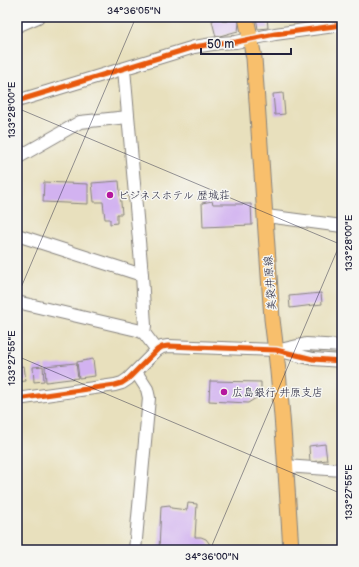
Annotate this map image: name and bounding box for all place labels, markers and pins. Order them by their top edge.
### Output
place label: ビジネスホテル 歴城荘 [118,189,230,202]
marker: ビジネスホテル 歴城荘 [105,190,115,200]
place label: 広島銀行 井原支店 [232,386,323,399]
marker: 広島銀行 井原支店 [219,387,229,397]

